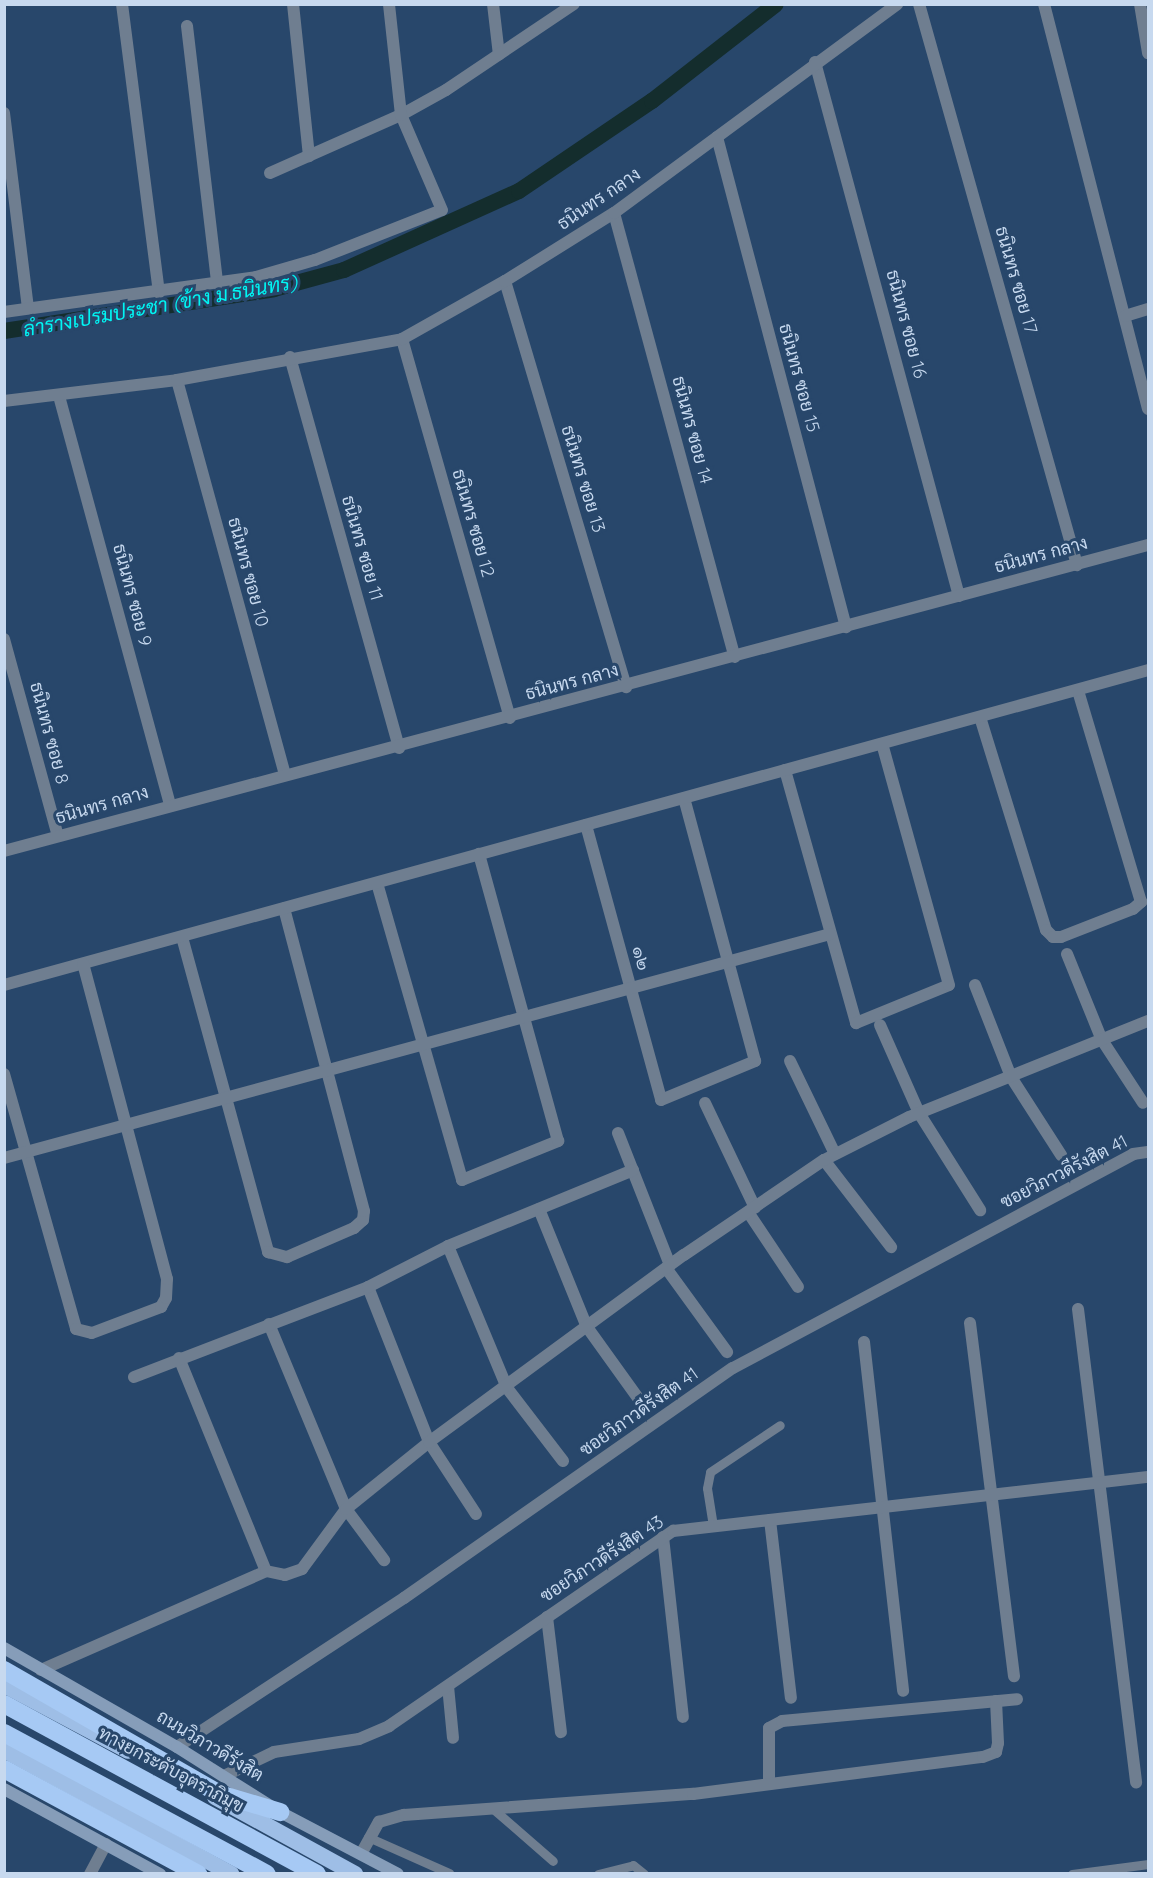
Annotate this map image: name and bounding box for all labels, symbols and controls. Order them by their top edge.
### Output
street label: ธนินทร กลาง [553,163,645,235]
street label: ธนินทร ซอย 17 [990,224,1042,336]
street label: ธนินทร ซอย 16 [881,267,931,381]
water label: ลำรางเปรมประชา (ข้าง ม.ธนินทร) [21,269,299,341]
street label: ธนินทร ซอย 15 [774,321,824,435]
street label: ธนินทร ซอย 14 [667,374,717,486]
street label: ธนินทร ซอย 13 [556,423,610,535]
street label: ธนินทร ซอย 12 [447,466,499,580]
street label: ธนินทร ซอย 11 [337,493,387,603]
street label: ธนินทร ซอย 10 [223,515,273,629]
street label: ธนินทร กลาง [992,532,1090,578]
street label: ธนินทร ซอย 9 [108,541,156,649]
street label: ธนินทร กลาง [523,659,621,705]
street label: ธนินทร ซอย 8 [25,680,73,786]
street label: ธนินทร กลาง [53,781,151,829]
street label: ๑๒ [627,943,655,973]
street label: ซอยวิภาวดีรังสิต 41 [997,1131,1131,1213]
street label: ซอยวิภาวดีรังสิต 41 [575,1363,703,1461]
street label: ซอยวิภาวดีรังสิต 43 [536,1511,668,1607]
street label: ถนนวิภาวดีรังสิต [153,1706,267,1786]
street label: ทางยกระดับอุตราภิมุข [95,1722,247,1818]

